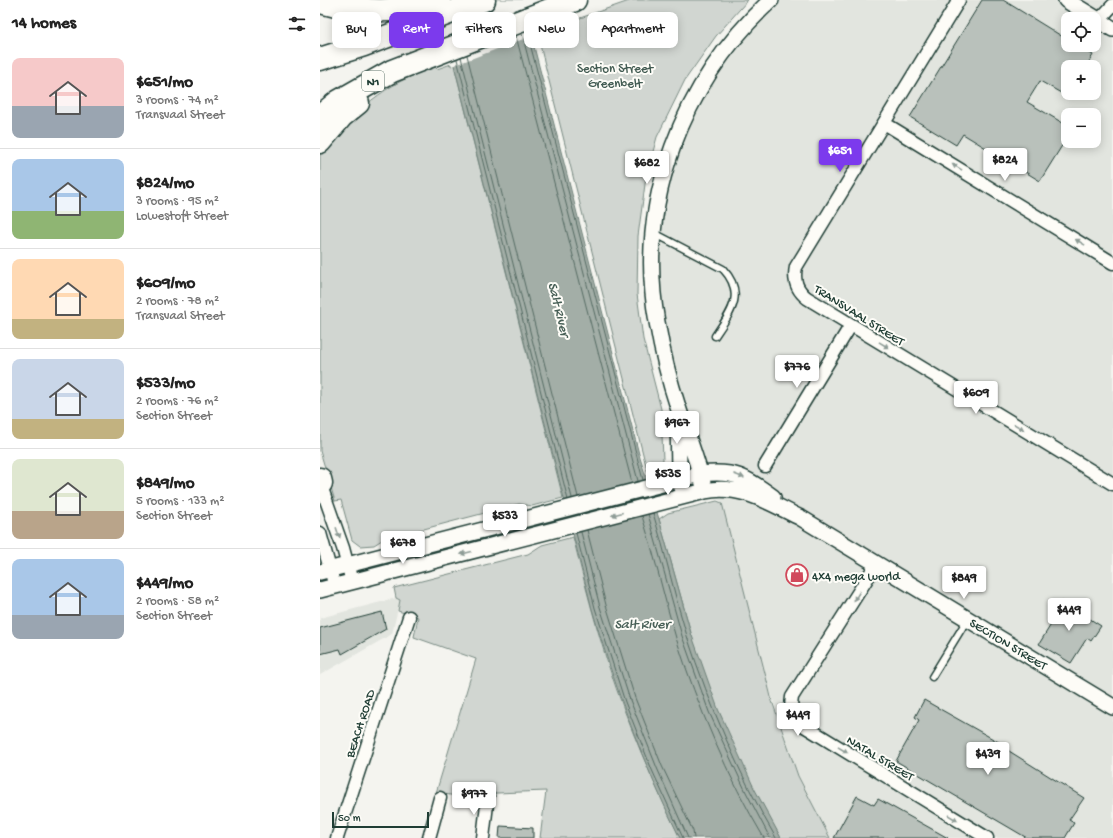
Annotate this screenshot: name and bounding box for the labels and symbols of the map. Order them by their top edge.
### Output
park label: Section Street Greenbelt [577,62,655,92]
road number: N1 [362,71,384,91]
pin: $651 [816,139,864,173]
pin: $824 [981,148,1029,182]
pin: $682 [623,151,671,185]
one-way arrow [951,164,963,171]
one-way arrow [1074,239,1086,246]
water label: Salt River [543,281,573,341]
street label: TRANSVAAL STREET [810,282,907,350]
one-way arrow [878,342,890,349]
pin: $776 [773,355,821,389]
pin: $609 [952,381,1000,415]
pin: $967 [653,411,701,445]
one-way arrow [1013,424,1025,431]
pin: $535 [644,462,692,496]
one-way arrow [734,474,746,480]
pin: $533 [481,504,529,538]
one-way arrow [611,511,623,517]
one-way arrow [335,527,341,539]
pin: $678 [379,531,427,565]
one-way arrow [460,550,472,556]
shop icon: 4x4 mega world [784,562,810,588]
pin: $849 [940,566,988,600]
place label: 4x4 mega world [812,570,901,585]
one-way arrow [853,590,860,602]
pin: $449 [1045,598,1093,632]
street label: SECTION STREET [966,616,1050,675]
water label: Salt River [614,617,673,634]
street label: BEACH ROAD [343,687,380,761]
pin: $449 [774,703,822,737]
street label: NATAL STREET [843,733,917,786]
pin: $439 [964,742,1012,776]
one-way arrow [837,746,849,753]
pin: $977 [450,782,498,816]
scale bar [332,810,429,829]
one-way arrow [947,814,959,821]

